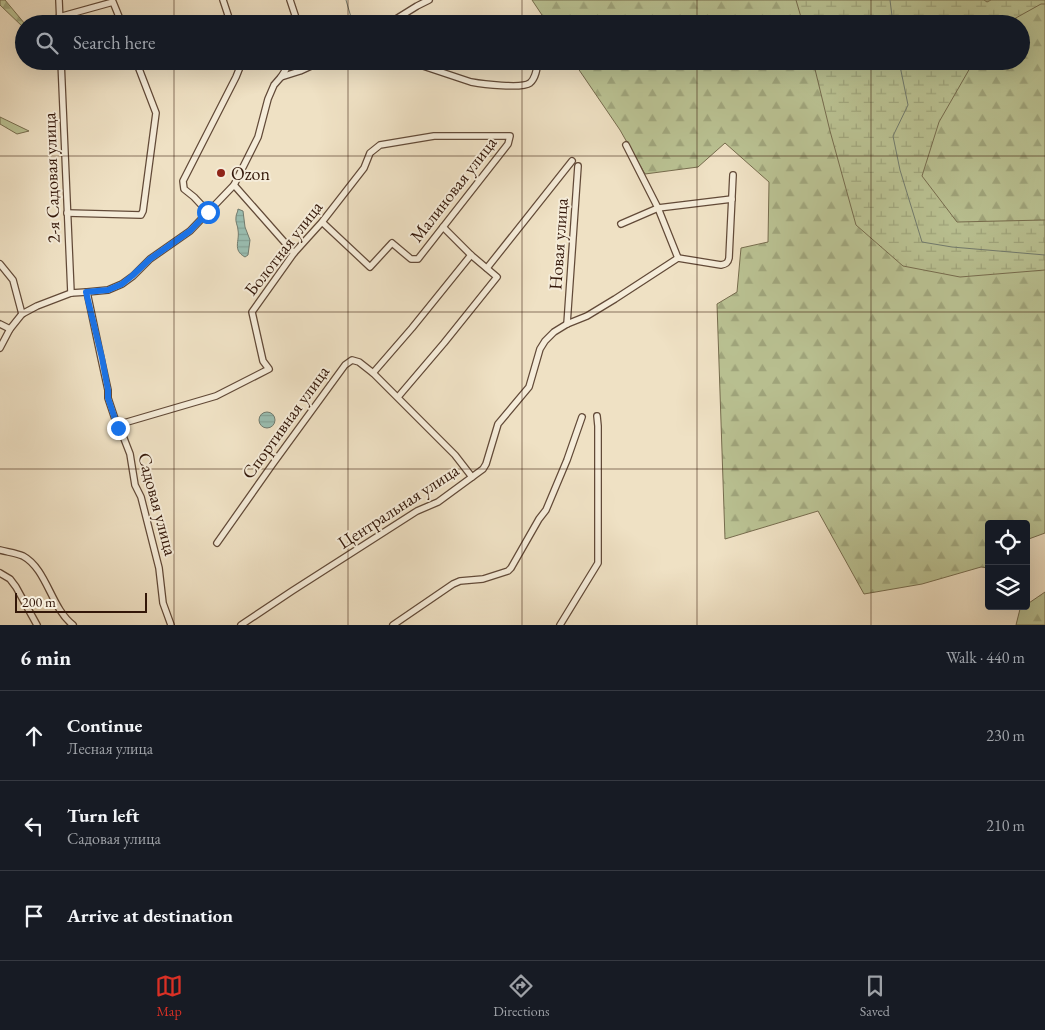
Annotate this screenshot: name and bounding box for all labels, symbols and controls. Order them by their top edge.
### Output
search box [15,15,1030,70]
icon: search [33,29,61,57]
text: Search here [73,30,155,55]
street label: 2-я Садовая улица [37,111,65,244]
street label: Малиновая улица [405,131,502,247]
place label: Ozon [231,162,270,185]
marker: Ozon [215,167,227,179]
street label: Болотная улица [239,195,328,300]
street label: Новая улица [543,197,573,291]
route start [197,201,220,224]
street label: Спортивная улица [236,360,334,483]
route end [107,417,130,440]
street label: Садовая улица [133,450,183,559]
street label: Центральная улица [333,458,464,554]
map controls [985,520,1030,610]
button: locate [985,520,1030,565]
button: layers [985,565,1030,610]
scale bar [15,590,148,613]
text: 200 m [22,593,56,611]
text: 6 min [20,644,71,671]
text: Walk · 440 m [946,647,1025,668]
text: Continue [67,713,142,738]
icon: ahead [20,722,48,750]
text: 230 m [986,725,1025,746]
text: Лесная улица [67,738,153,759]
text: Turn left [67,803,139,828]
icon: left [20,812,48,840]
text: 210 m [986,815,1025,836]
text: Садовая улица [67,828,161,849]
icon: arrive [20,902,48,930]
text: Arrive at destination [67,903,233,928]
tab: Map [155,972,183,1020]
tab: Directions [493,972,550,1020]
tab: Saved [860,972,890,1020]

